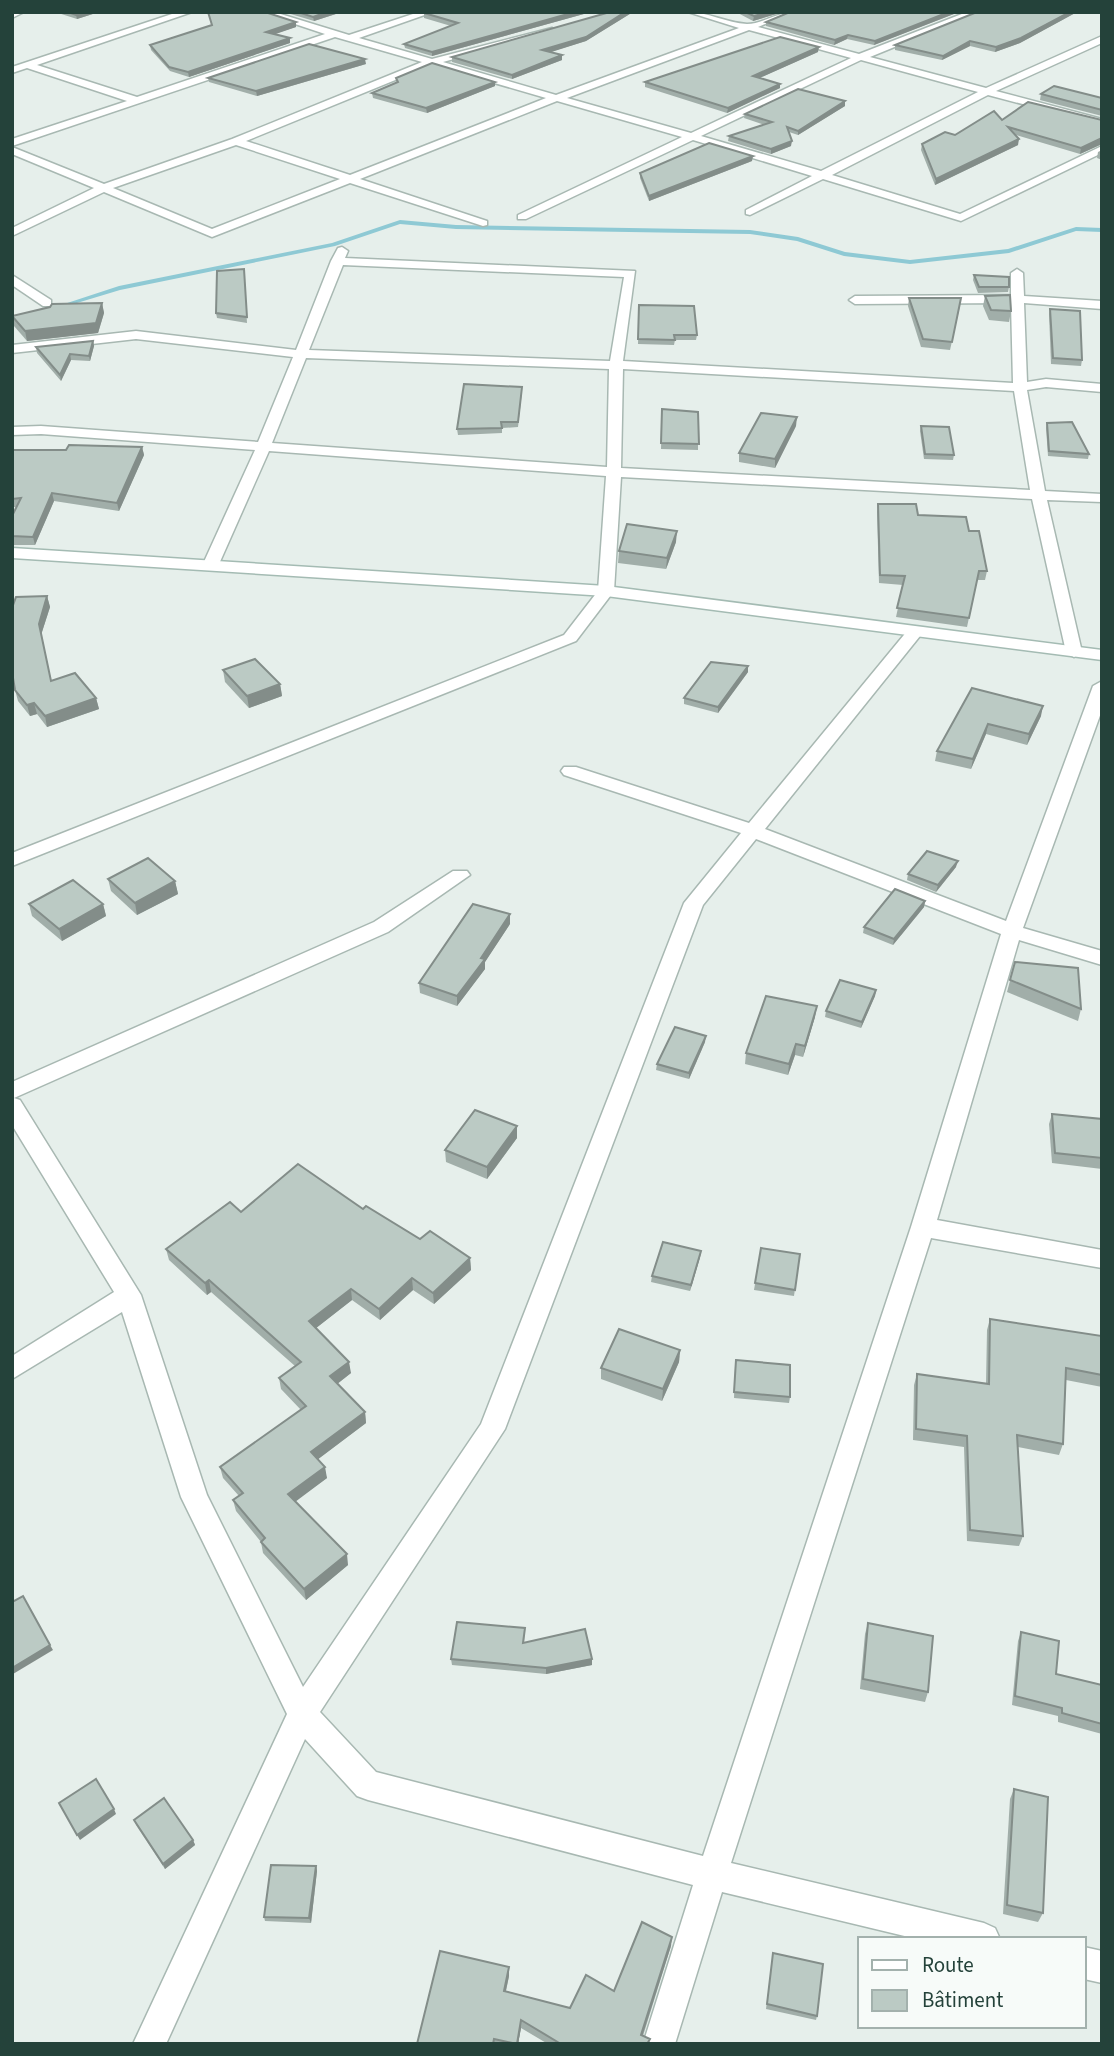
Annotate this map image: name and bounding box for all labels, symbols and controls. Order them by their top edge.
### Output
legend [858,1937,1086,2028]
text: Route [922,1950,974,1980]
text: Bâtiment [922,1985,1003,2015]

